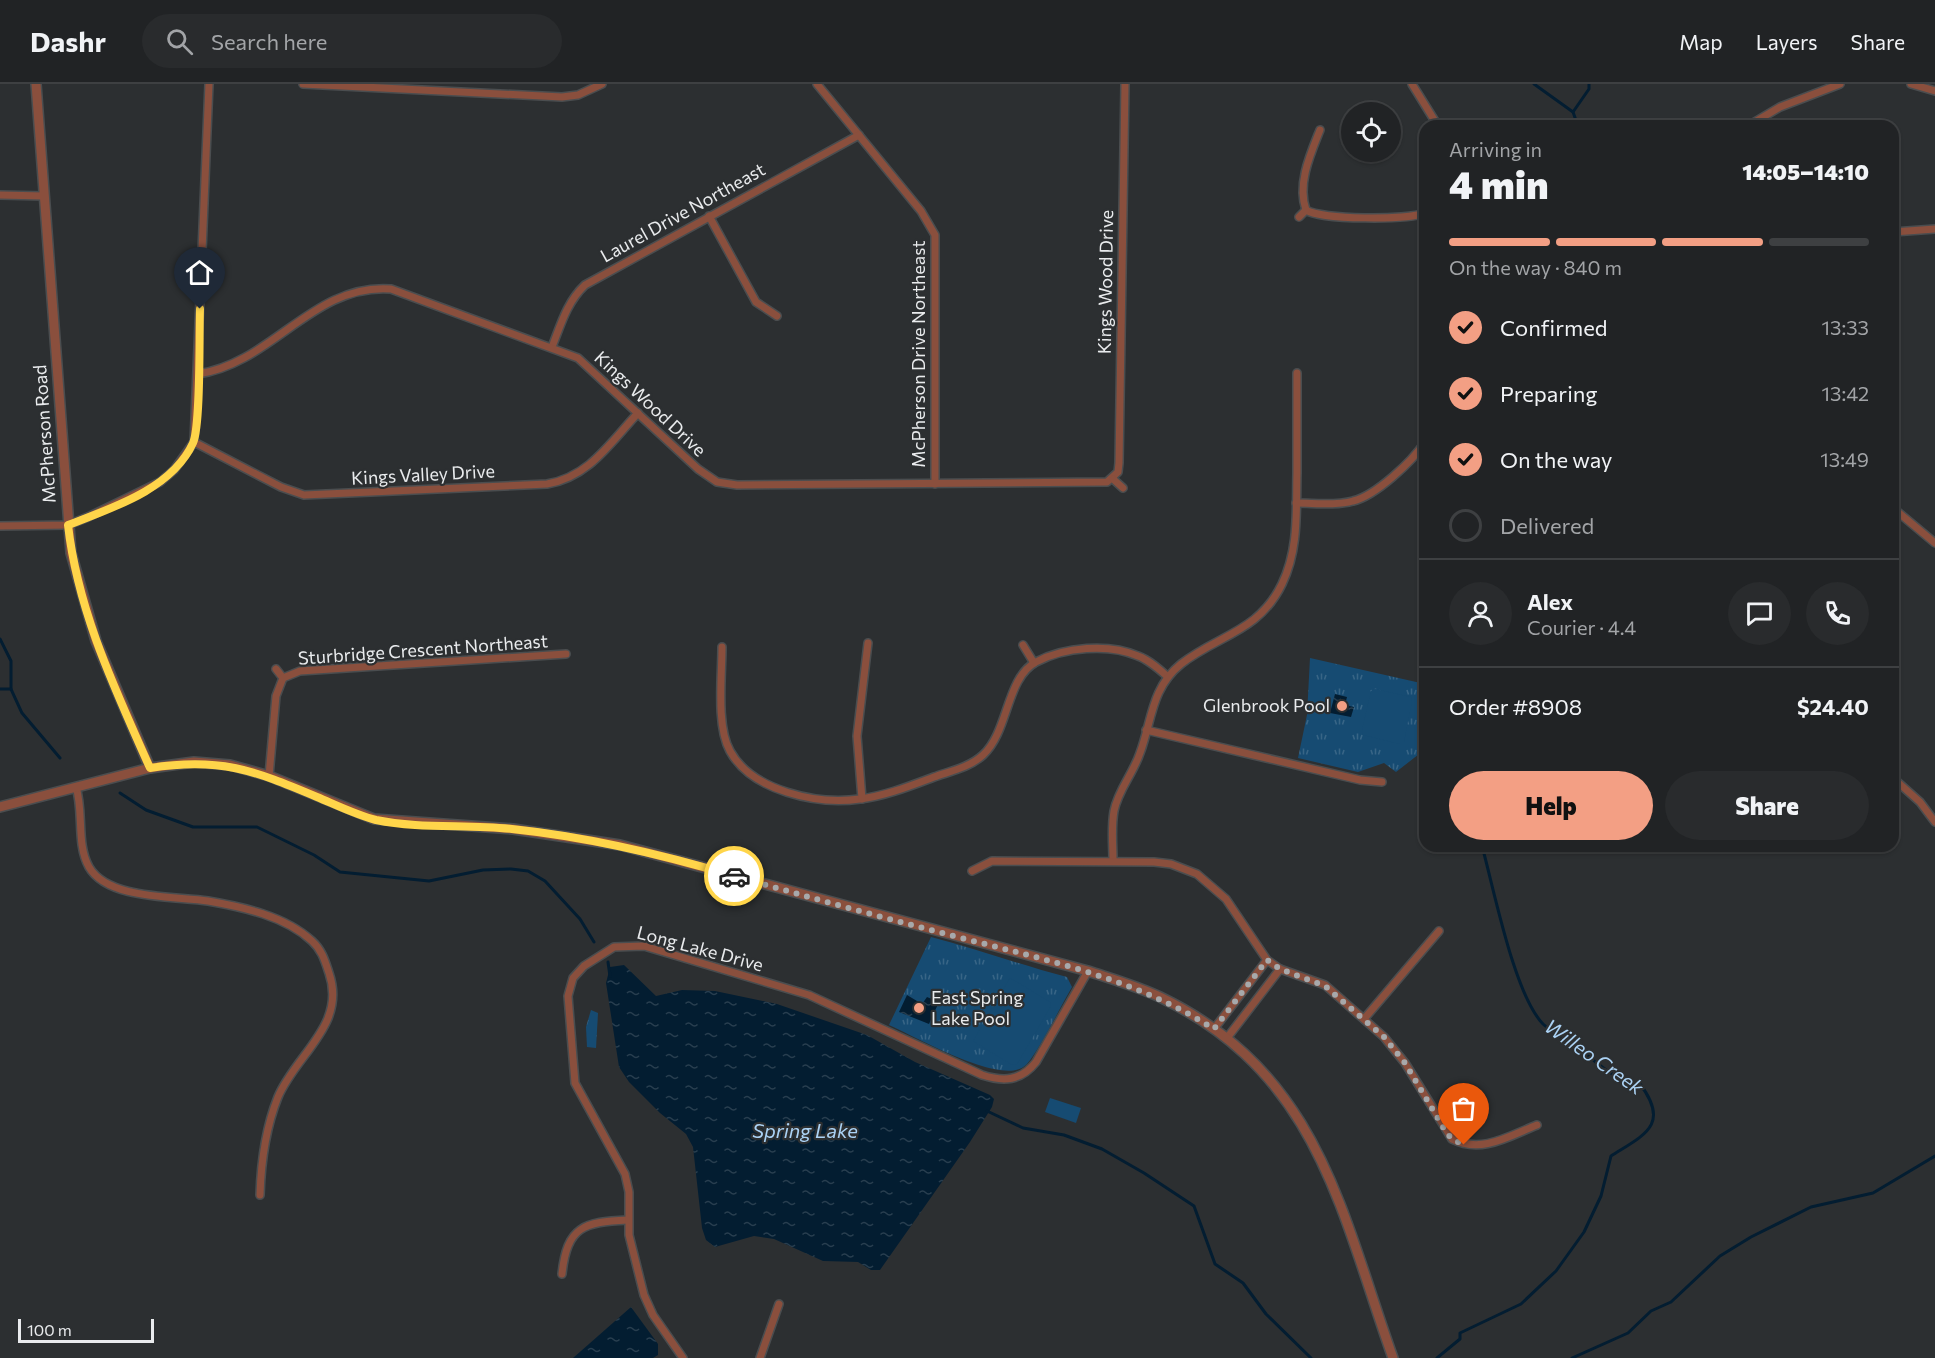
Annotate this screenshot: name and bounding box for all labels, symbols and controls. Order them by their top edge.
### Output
search box [142,14,562,68]
text: Dashr [30,24,106,58]
icon: search [163,25,196,58]
text: Search here [211,28,327,55]
text: Map [1679,29,1723,54]
text: Layers [1756,29,1818,54]
text: Share [1851,29,1905,54]
map controls [1341,102,1401,162]
button: locate [1341,102,1401,162]
text: Arriving in [1449,137,1542,161]
street label: Laurel Drive Northeast [596,158,769,267]
text: 14:05–14:10 [1742,158,1869,185]
text: 4 min [1449,159,1549,207]
street label: Kings Wood Drive [1093,210,1117,354]
street label: McPherson Drive Northeast [907,240,929,468]
pin [174,247,225,309]
text: On the way · 840 m [1449,255,1622,279]
icon: home [183,256,216,289]
icon: check [1449,311,1482,344]
text: Confirmed [1500,314,1607,341]
text: 13:33 [1822,315,1869,339]
street label: Kings Wood Drive [590,346,711,461]
street label: McPherson Road [28,364,60,504]
icon: check [1449,377,1482,410]
text: Preparing [1500,380,1597,407]
text: 13:42 [1822,381,1869,405]
icon: check [1449,443,1482,476]
text: On the way [1500,446,1612,473]
text: 13:49 [1820,447,1869,471]
street label: Kings Valley Drive [351,459,495,489]
text: Delivered [1500,512,1594,539]
button: person [1449,582,1512,645]
button: chat [1728,582,1791,645]
button: phone [1806,582,1869,645]
text: Alex [1527,588,1573,615]
text: Courier · 4.4 [1527,615,1636,639]
street label: Sturbridge Crescent Northeast [297,629,549,669]
text: Order #8908 [1449,693,1582,720]
text: $24.40 [1797,693,1869,720]
place label: Glenbrook Pool [1203,694,1330,716]
marker: Glenbrook Pool [1335,699,1349,713]
button: Help [1449,771,1653,840]
button: Share [1665,771,1869,840]
courier [704,846,764,906]
icon: car [718,860,751,893]
street label: Long Lake Drive [635,921,766,975]
place label: East Spring Lake Pool [931,986,1023,1029]
marker: East Spring Lake Pool [912,1001,926,1015]
water label: Willeo Creek [1540,1013,1650,1100]
pin [1438,1083,1489,1145]
icon: bag [1447,1092,1480,1125]
water label: Spring Lake [752,1118,858,1142]
scale bar [18,1316,154,1344]
text: 100 m [27,1320,72,1339]

